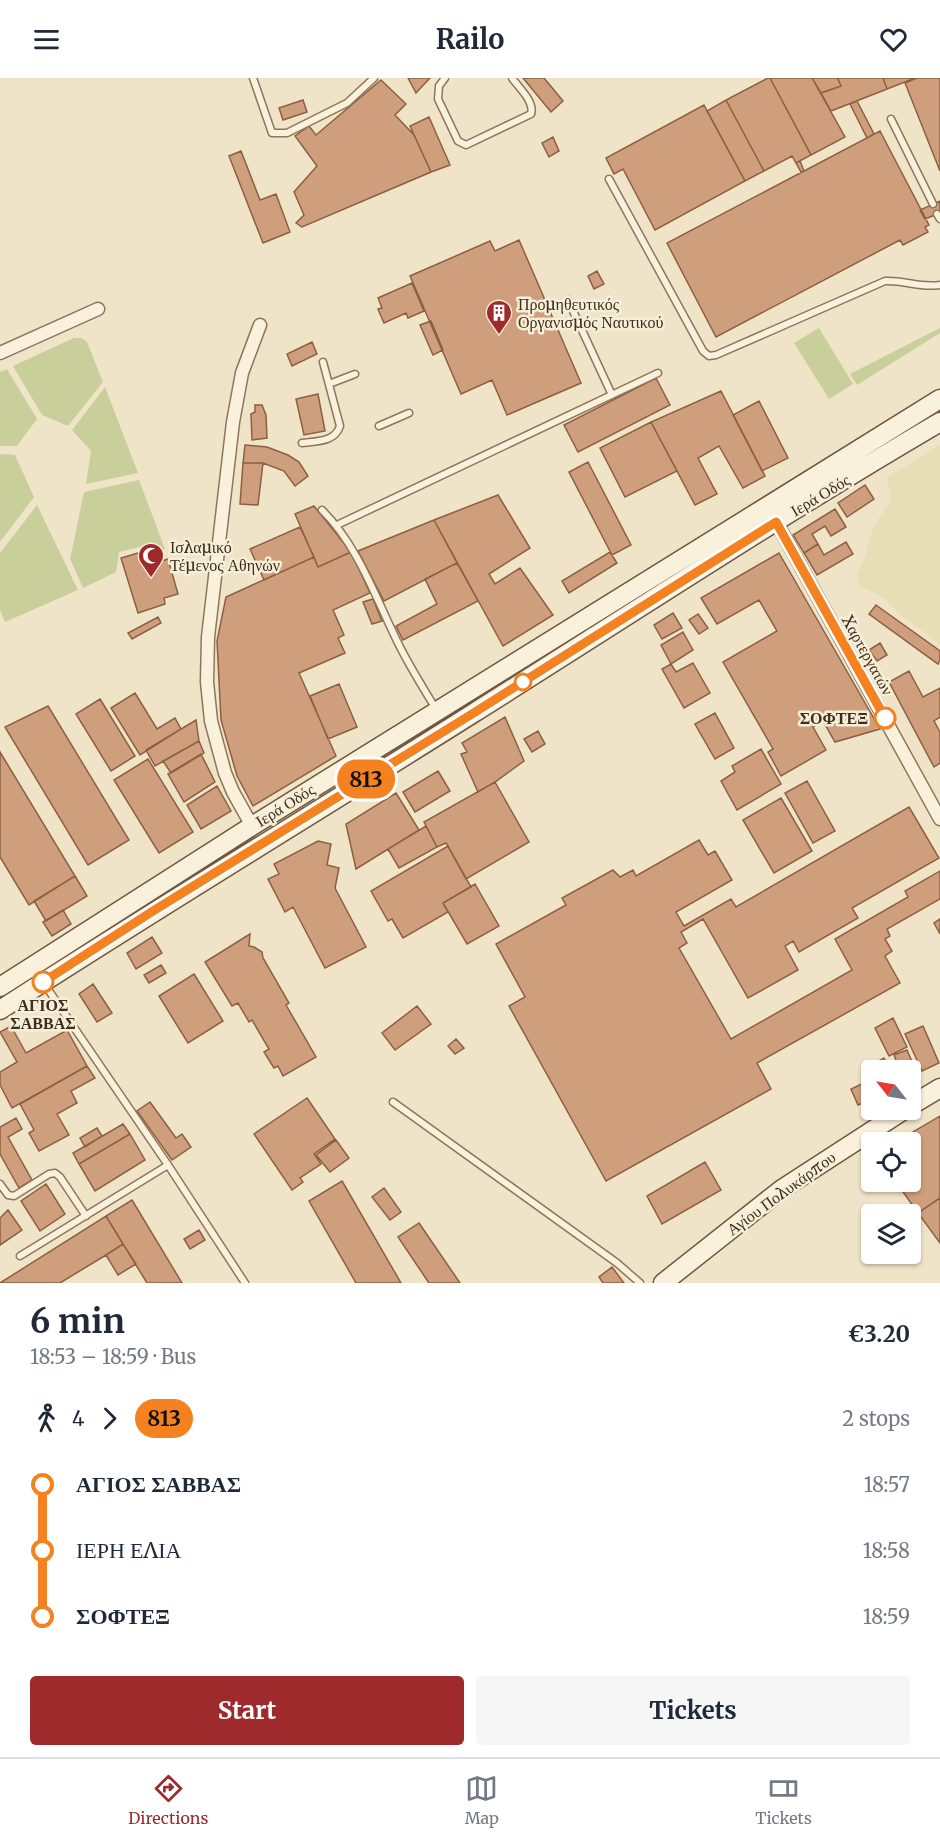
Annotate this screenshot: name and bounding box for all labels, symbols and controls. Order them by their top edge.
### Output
text: Railo [436,22,504,56]
icon: menu [30,23,63,56]
icon: heart [877,23,910,56]
place label: Προμηθευτικός Οργανισμός Ναυτικού [518,294,664,332]
building icon: Προμηθευτικός Οργανισμός Ναυτικού [484,298,514,336]
street label: Ιερά Οδός [787,469,854,520]
place label: Ισλαμικό Τέμενος Αθηνών [170,537,280,575]
mosque icon: Ισλαμικό Τέμενος Αθηνών [136,541,166,579]
street label: Χαρτεργατών [838,611,898,699]
unlabelled marker [514,673,532,691]
marker: ΣΟΦΤΕΞ [874,707,896,729]
place label: ΣΟΦΤΕΞ [800,708,868,728]
line badge: 813 [332,760,400,798]
text: 813 [349,766,383,793]
street label: Ιερά Οδός [252,779,319,831]
marker: ΑΓΙΟΣ ΣΑΒΒΑΣ [32,971,54,993]
place label: ΑΓΙΟΣ ΣΑΒΒΑΣ [10,995,76,1033]
north arrow [861,1060,921,1120]
map controls [861,1060,921,1264]
button: locate [861,1132,921,1192]
street label: Αγίου Πολυκάρπου [723,1147,839,1239]
button: layers [861,1204,921,1264]
text: 6 min [30,1301,125,1342]
text: €3.20 [848,1320,910,1348]
text: 18:53 – 18:59 · Bus [30,1344,196,1369]
icon: walk [30,1402,63,1435]
icon: forward [93,1402,126,1435]
text: 813 [147,1405,181,1432]
text: 4 [72,1406,84,1431]
text: 2 stops [842,1406,910,1431]
text: ΑΓΙΟΣ ΣΑΒΒΑΣ [76,1470,241,1498]
text: 18:57 [864,1472,910,1497]
text: ΙΕΡΗ ΕΛΙΑ [76,1536,181,1564]
text: 18:58 [863,1538,910,1563]
text: ΣΟΦΤΕΞ [76,1602,170,1630]
text: 18:59 [863,1604,910,1629]
button: Start [30,1676,464,1745]
button: Tickets [476,1676,910,1745]
tab: Directions [128,1772,208,1828]
tab: Map [465,1772,499,1828]
tab: Tickets [755,1772,812,1828]

